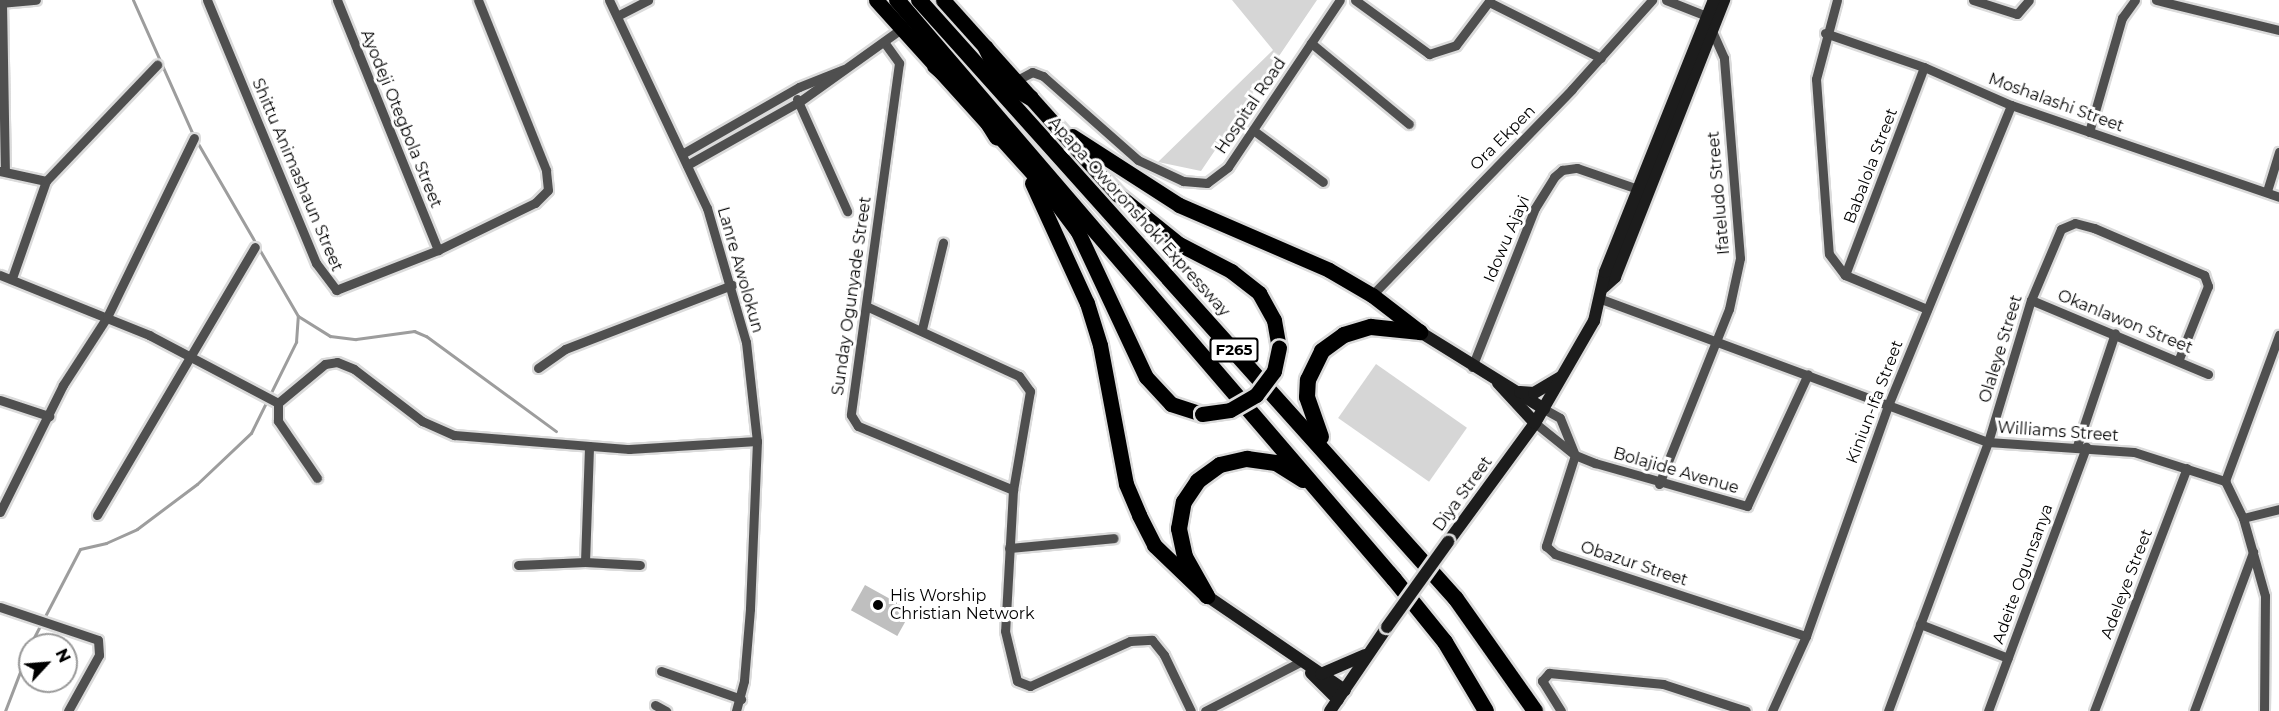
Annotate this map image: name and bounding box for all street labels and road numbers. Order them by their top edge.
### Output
street label: Ayodeji Otegbola Street [356,27,446,211]
street label: Hospital Road [1212,54,1290,158]
street label: Moshalashi Street [1986,70,2126,136]
street label: Shittu Animashaun Street [248,76,346,274]
street label: Ora Ekpen [1466,101,1540,175]
street label: Babalola Street [1840,105,1902,227]
street label: Apapa-Oworonshoki Expressway [1044,113,1234,321]
street label: Ifateludo Street [1704,130,1734,256]
street label: Idowu Ajayi [1480,193,1534,285]
street label: Sunday Ogunyade Street [829,195,875,397]
street label: Lanre Awolokun [713,205,767,335]
street label: Okanlawon Street [2055,286,2195,358]
street label: Olaleye Street [1975,293,2027,405]
road number: F265 [1208,338,1260,362]
street label: Kiniun-Ifa Street [1843,338,1907,466]
street label: Williams Street [1997,418,2119,446]
street label: Bolajide Avenue [1611,444,1741,498]
street label: Diya Street [1429,453,1497,535]
street label: Adeite Ogunsanya [1989,501,2057,647]
street label: Adeleye Street [2097,526,2157,642]
street label: Obazur Street [1578,538,1690,590]

